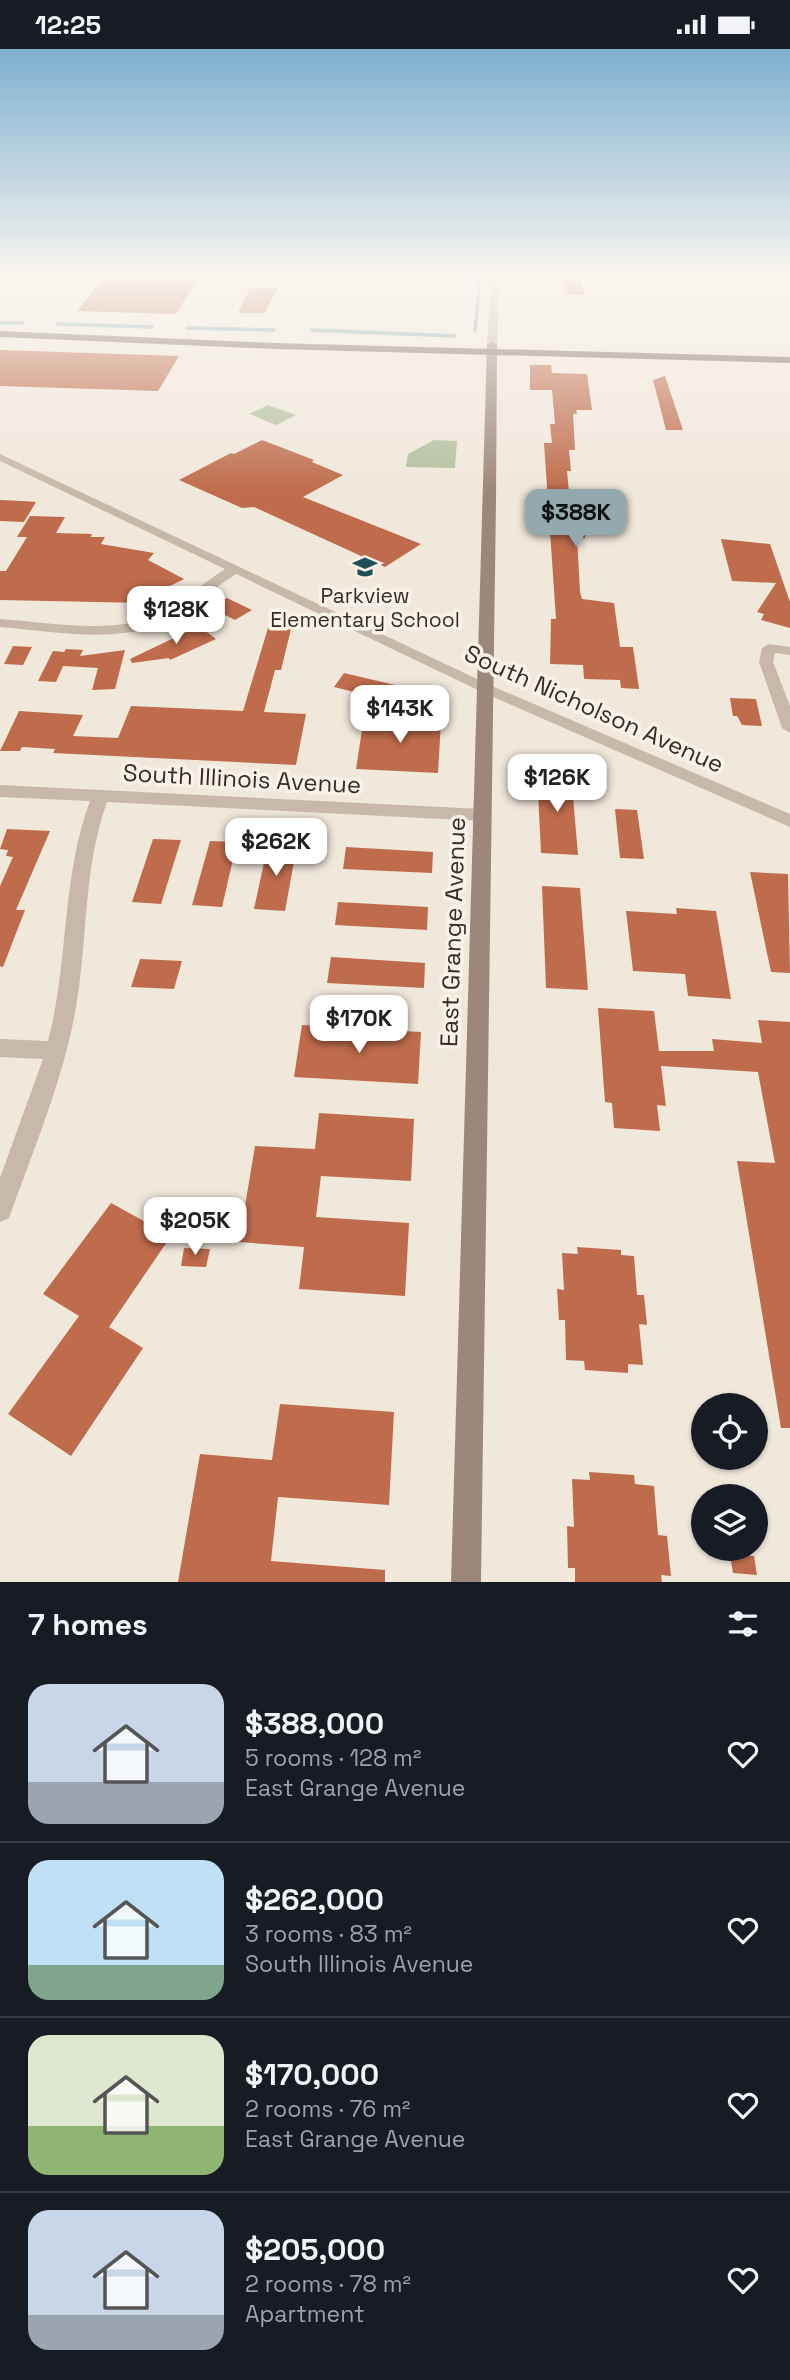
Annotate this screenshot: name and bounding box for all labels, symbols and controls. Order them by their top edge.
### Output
text: 12:25 [35,8,101,42]
pin: $388K [527,489,625,549]
text: $388K [541,497,611,527]
school or university icon: Parkview Elementary School [351,553,379,581]
place label: Parkview Elementary School [270,582,460,633]
pin: $128K [127,587,225,646]
text: $128K [143,594,209,624]
street label: South Nicholson Avenue [460,637,729,780]
pin: $143K [351,685,449,745]
text: $143K [366,693,434,723]
pin: $126K [508,755,606,814]
street label: South Illinois Avenue [122,757,362,800]
text: $126K [524,762,590,792]
street label: East Grange Avenue [433,817,472,1047]
pin: $262K [227,819,325,878]
text: $262K [241,826,311,856]
pin: $170K [310,995,408,1055]
text: $170K [326,1003,392,1033]
pin: $205K [146,1197,244,1257]
text: $205K [160,1205,230,1235]
map controls [691,1393,768,1561]
button: locate [691,1393,768,1470]
button: layers [691,1484,768,1561]
text: 7 homes [28,1605,148,1644]
icon: filters [724,1605,762,1643]
text: $388,000 [245,1704,384,1743]
icon: home [84,1712,168,1796]
icon: heart [724,1735,762,1773]
text: 5 rooms · 128 m² [245,1743,421,1773]
text: East Grange Avenue [245,1773,465,1803]
text: $262,000 [245,1880,384,1919]
icon: home [84,1888,168,1972]
icon: heart [724,1911,762,1949]
text: 3 rooms · 83 m² [245,1919,412,1949]
text: South Illinois Avenue [245,1949,473,1979]
text: $170,000 [245,2055,379,2094]
icon: home [84,2063,168,2147]
icon: heart [724,2086,762,2124]
text: 2 rooms · 76 m² [245,2094,410,2124]
text: East Grange Avenue [245,2124,465,2154]
text: $205,000 [245,2230,385,2269]
icon: home [84,2238,168,2322]
icon: heart [724,2261,762,2299]
text: 2 rooms · 78 m² [245,2269,411,2299]
text: Apartment [245,2299,365,2329]

